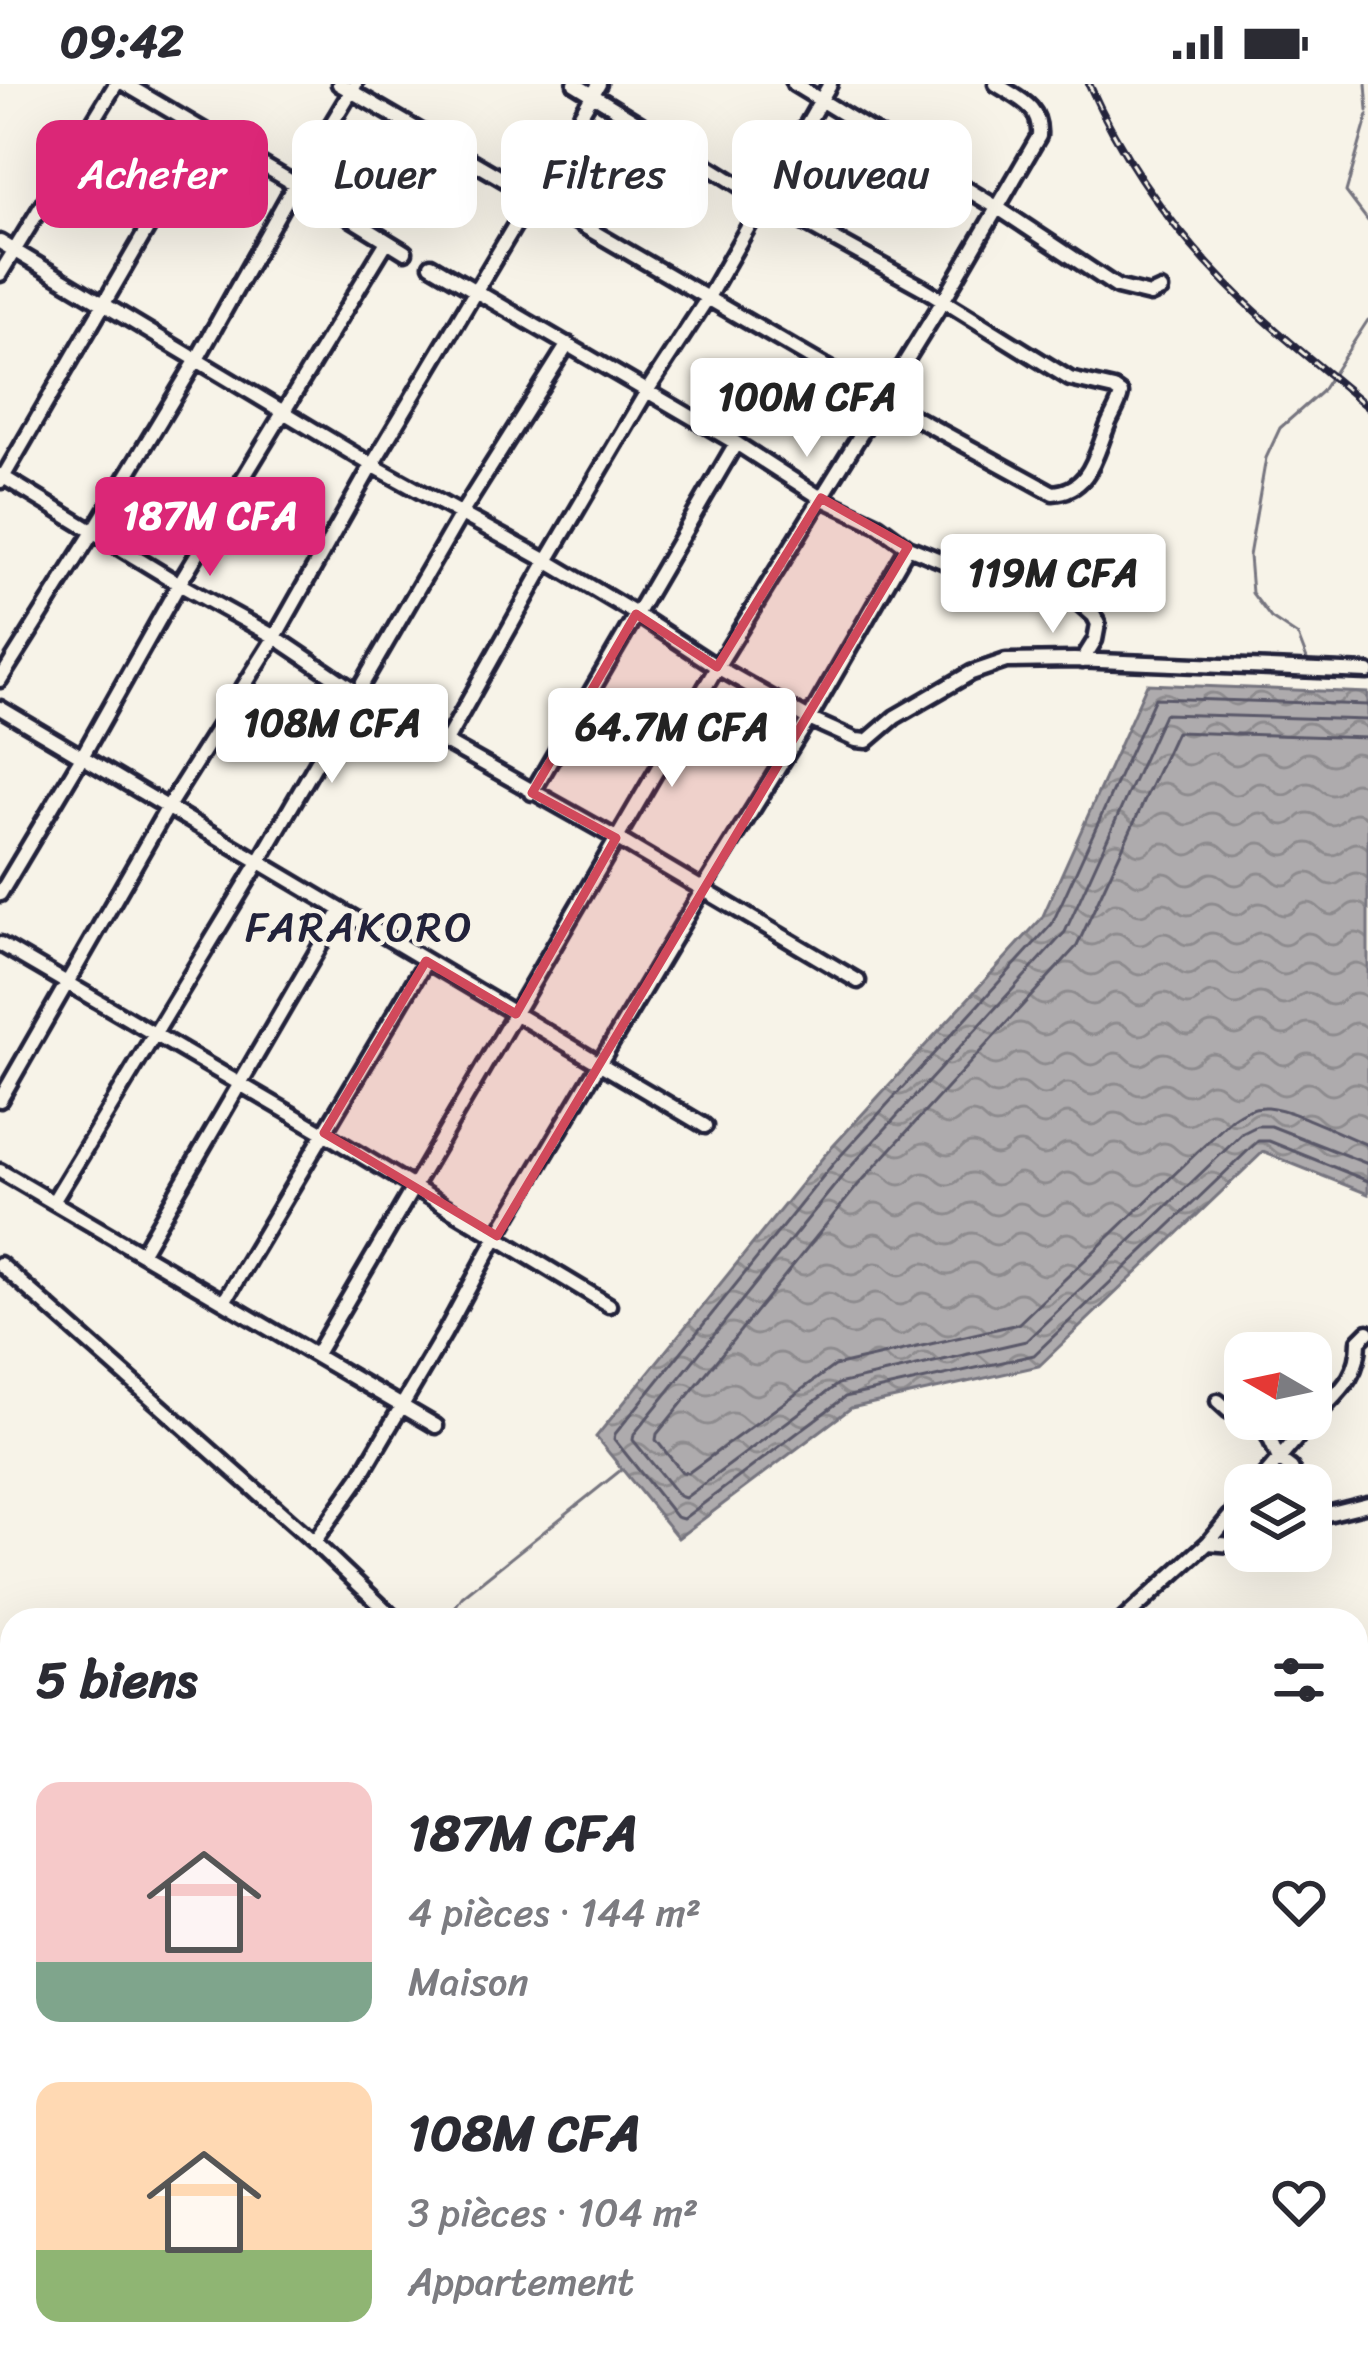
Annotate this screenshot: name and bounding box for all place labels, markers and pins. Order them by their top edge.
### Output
pin: 100M CFA [683,358,931,460]
pin: 187M CFA [86,477,334,579]
pin: 119M CFA [929,534,1177,636]
pin: 108M CFA [208,684,456,786]
pin: 64.7M CFA [535,688,809,790]

